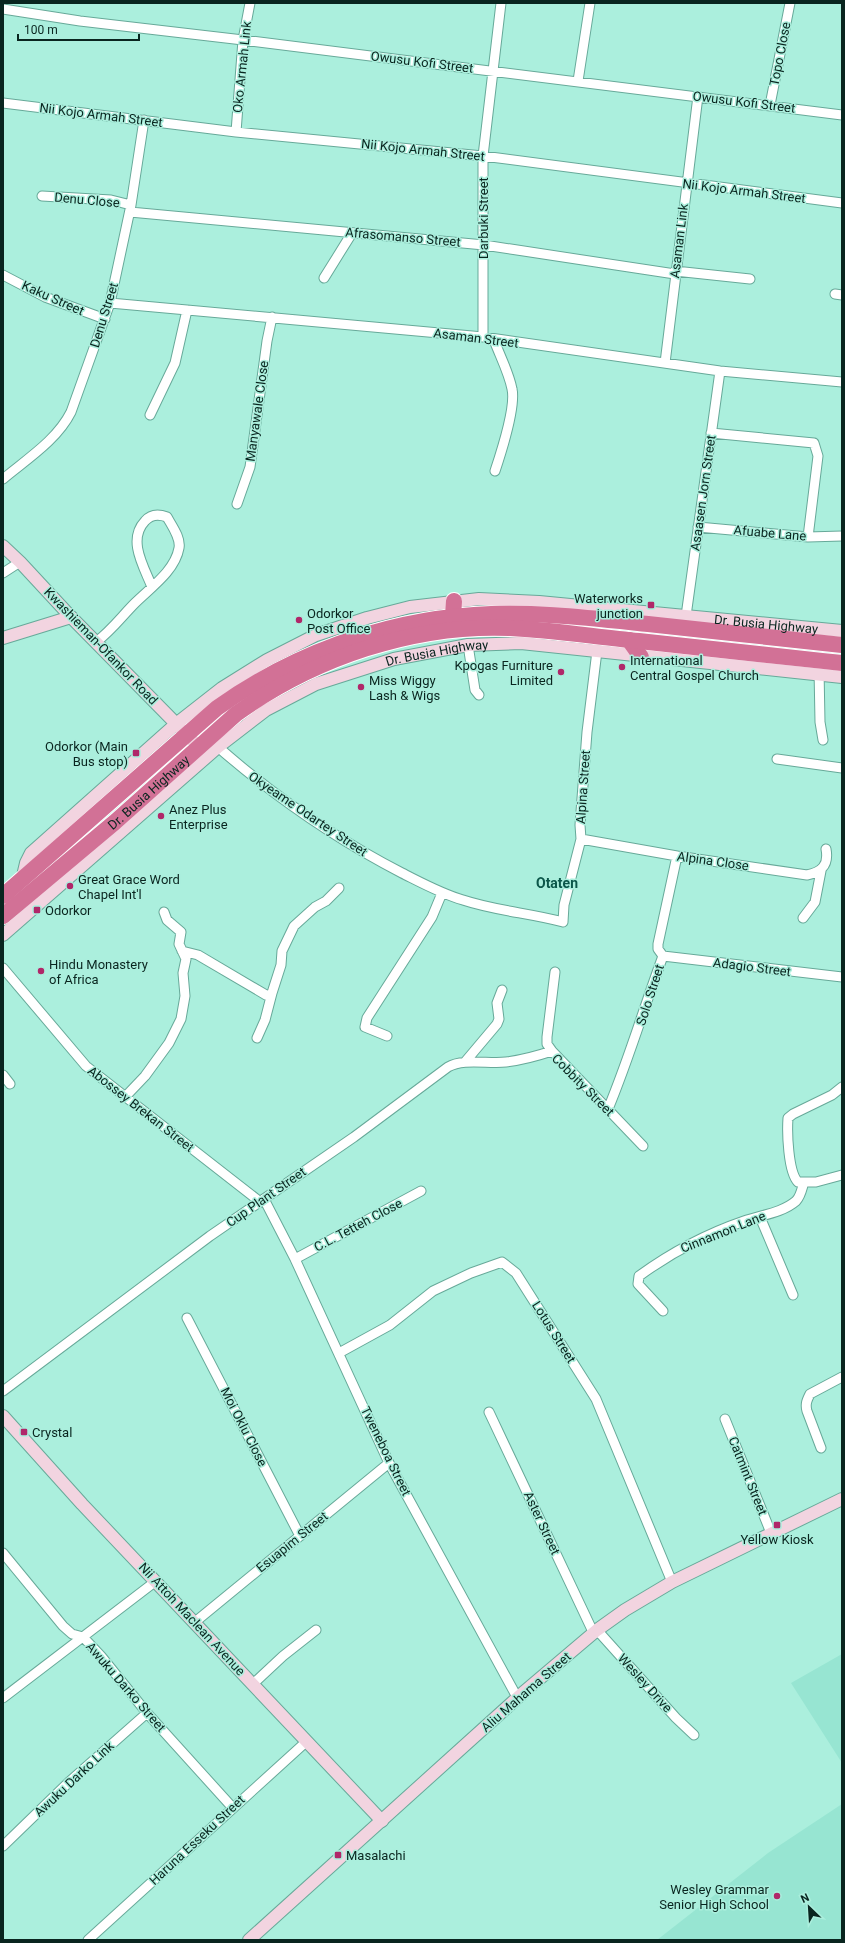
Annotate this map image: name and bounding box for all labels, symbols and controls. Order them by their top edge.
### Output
scale bar [18,16,139,42]
street label: Oko Armah Link [230,20,254,113]
street label: Topo Close [766,21,794,87]
text: 100 m [24,23,58,37]
street label: Owusu Kofi Street [370,48,474,76]
street label: Owusu Kofi Street [692,88,796,116]
street label: Nii Kojo Armah Street [39,100,163,130]
street label: Nii Kojo Armah Street [361,136,485,164]
street label: Nii Kojo Armah Street [682,176,806,206]
street label: Darbuki Street [476,177,491,259]
street label: Denu Close [54,190,120,210]
street label: Asaman Link [667,202,691,279]
street label: Afrasomanso Street [345,224,461,250]
street label: Kaku Street [20,278,86,318]
street label: Denu Street [87,281,121,349]
street label: Asaman Street [433,325,519,351]
street label: Manyawale Close [243,360,272,462]
street label: Asaasen Jorn Street [687,434,719,552]
street label: Afuabe Lane [733,522,807,544]
street label: Kwashieman-Ofankor Road [41,584,161,708]
place label: Waterworks junction [574,591,643,621]
marker: Waterworks junction [646,600,656,610]
place label: Odorkor Post Office [307,606,371,636]
street label: Dr. Busia Highway [714,611,819,636]
marker: Odorkor Post Office [294,615,304,625]
street label: Dr. Busia Highway [384,637,489,669]
place label: International Central Gospel Church [630,653,759,683]
place label: Kpogas Furniture Limited [454,658,553,688]
marker: International Central Gospel Church [617,662,627,672]
marker: Kpogas Furniture Limited [556,667,566,677]
place label: Miss Wiggy Lash & Wigs [369,673,440,703]
marker: Miss Wiggy Lash & Wigs [356,682,366,692]
place label: Odorkor (Main Bus stop) [45,739,128,769]
marker: Odorkor (Main Bus stop) [131,748,141,758]
street label: Alpina Street [573,750,593,824]
street label: Dr. Busia Highway [105,752,192,832]
street label: Okyeame Odartey Street [246,769,370,859]
place label: Anez Plus Enterprise [169,802,228,832]
marker: Anez Plus Enterprise [156,811,166,821]
street label: Alpina Close [676,849,750,873]
place label: Great Grace Word Chapel Int'l [78,872,180,902]
district label: Otaten [536,875,578,891]
marker: Great Grace Word Chapel Int'l [65,881,75,891]
place label: Odorkor [45,903,92,918]
marker: Odorkor [32,905,42,915]
street label: Adagio Street [712,955,792,979]
place label: Hindu Monastery of Africa [49,957,148,987]
street label: Solo Street [633,963,667,1027]
marker: Hindu Monastery of Africa [36,966,46,976]
street label: Cobbity Street [549,1051,617,1119]
street label: Abossey Brekan Street [85,1063,197,1155]
street label: Cup Plant Street [223,1164,309,1230]
street label: C.L. Tetteh Close [311,1195,405,1255]
street label: Cinnamon Lane [678,1208,768,1256]
street label: Lotus Street [529,1298,579,1366]
street label: Moi Oklu Close [218,1385,270,1469]
street label: Tweneboa Street [358,1404,414,1498]
place label: Crystal [32,1425,72,1440]
marker: Crystal [19,1427,29,1437]
street label: Catmint Street [725,1435,771,1517]
street label: Aster Street [521,1489,563,1557]
street label: Esuapim Street [253,1509,331,1575]
marker: Yellow Kiosk [772,1520,782,1530]
place label: Yellow Kiosk [740,1532,814,1547]
street label: Nii Attoh Maclean Avenue [136,1560,248,1679]
street label: Awuku Darko Street [83,1639,169,1735]
street label: Aliu Mahama Street [478,1649,574,1735]
street label: Wesley Drive [615,1651,675,1715]
street label: Awuku Darko Link [31,1738,117,1820]
street label: Haruna Esseku Street [146,1792,248,1888]
place label: Masalachi [346,1848,406,1863]
marker: Masalachi [333,1850,343,1860]
place label: Wesley Grammar Senior High School [659,1882,770,1912]
north arrow [789,1887,829,1927]
marker: Wesley Grammar Senior High School [772,1891,782,1901]
text: N [799,1891,811,1906]

